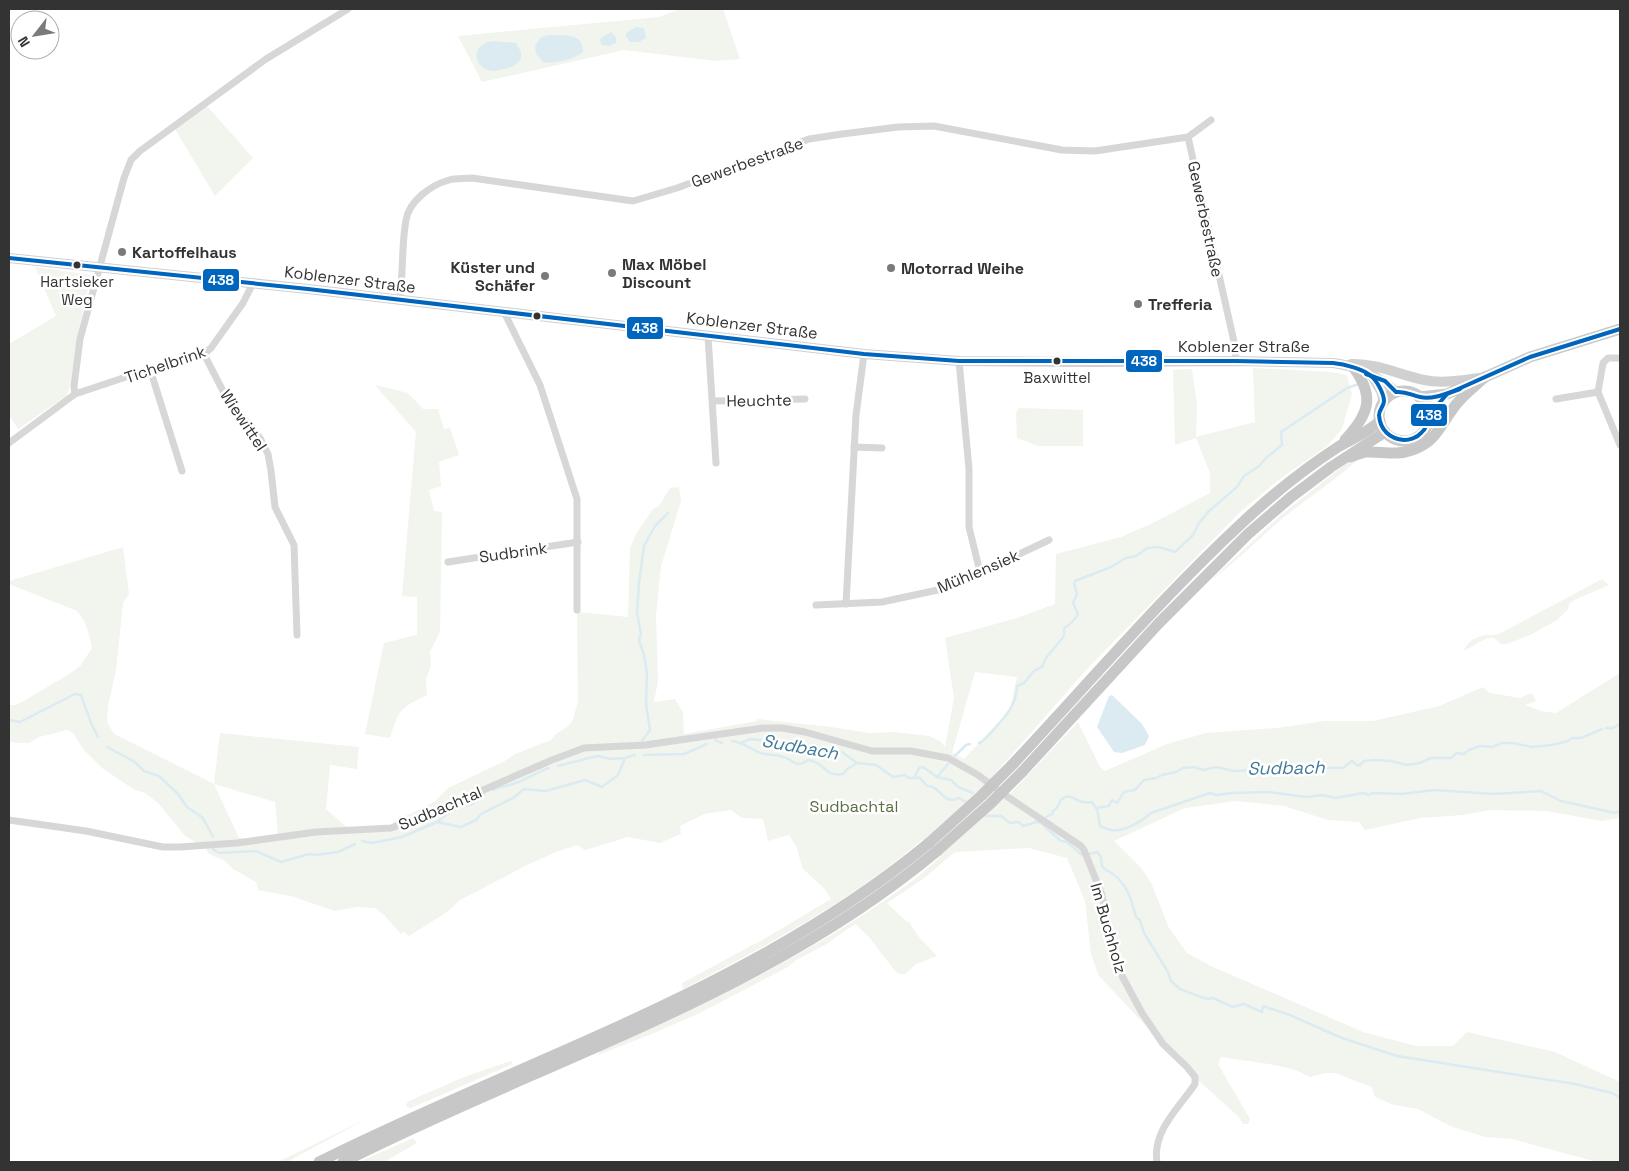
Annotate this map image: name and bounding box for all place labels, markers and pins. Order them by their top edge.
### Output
place label: Kartoffelhaus [132,242,237,263]
marker: Kartoffelhaus [116,246,128,258]
place label: Max Möbel Discount [622,254,707,293]
place label: Küster und Schäfer [451,257,535,296]
place label: Motorrad Weihe [901,258,1024,279]
marker: Hartsieker Weg [72,260,82,270]
marker: Motorrad Weihe [885,262,897,274]
marker: Max Möbel Discount [606,267,618,279]
marker: Küster und Schäfer [539,270,551,282]
place label: Hartsieker Weg [40,272,114,309]
place label: Trefferia [1148,294,1212,315]
marker: Trefferia [1132,298,1144,310]
unlabelled marker [532,311,542,321]
marker: Baxwittel [1052,356,1062,366]
place label: Baxwittel [1023,368,1091,387]

